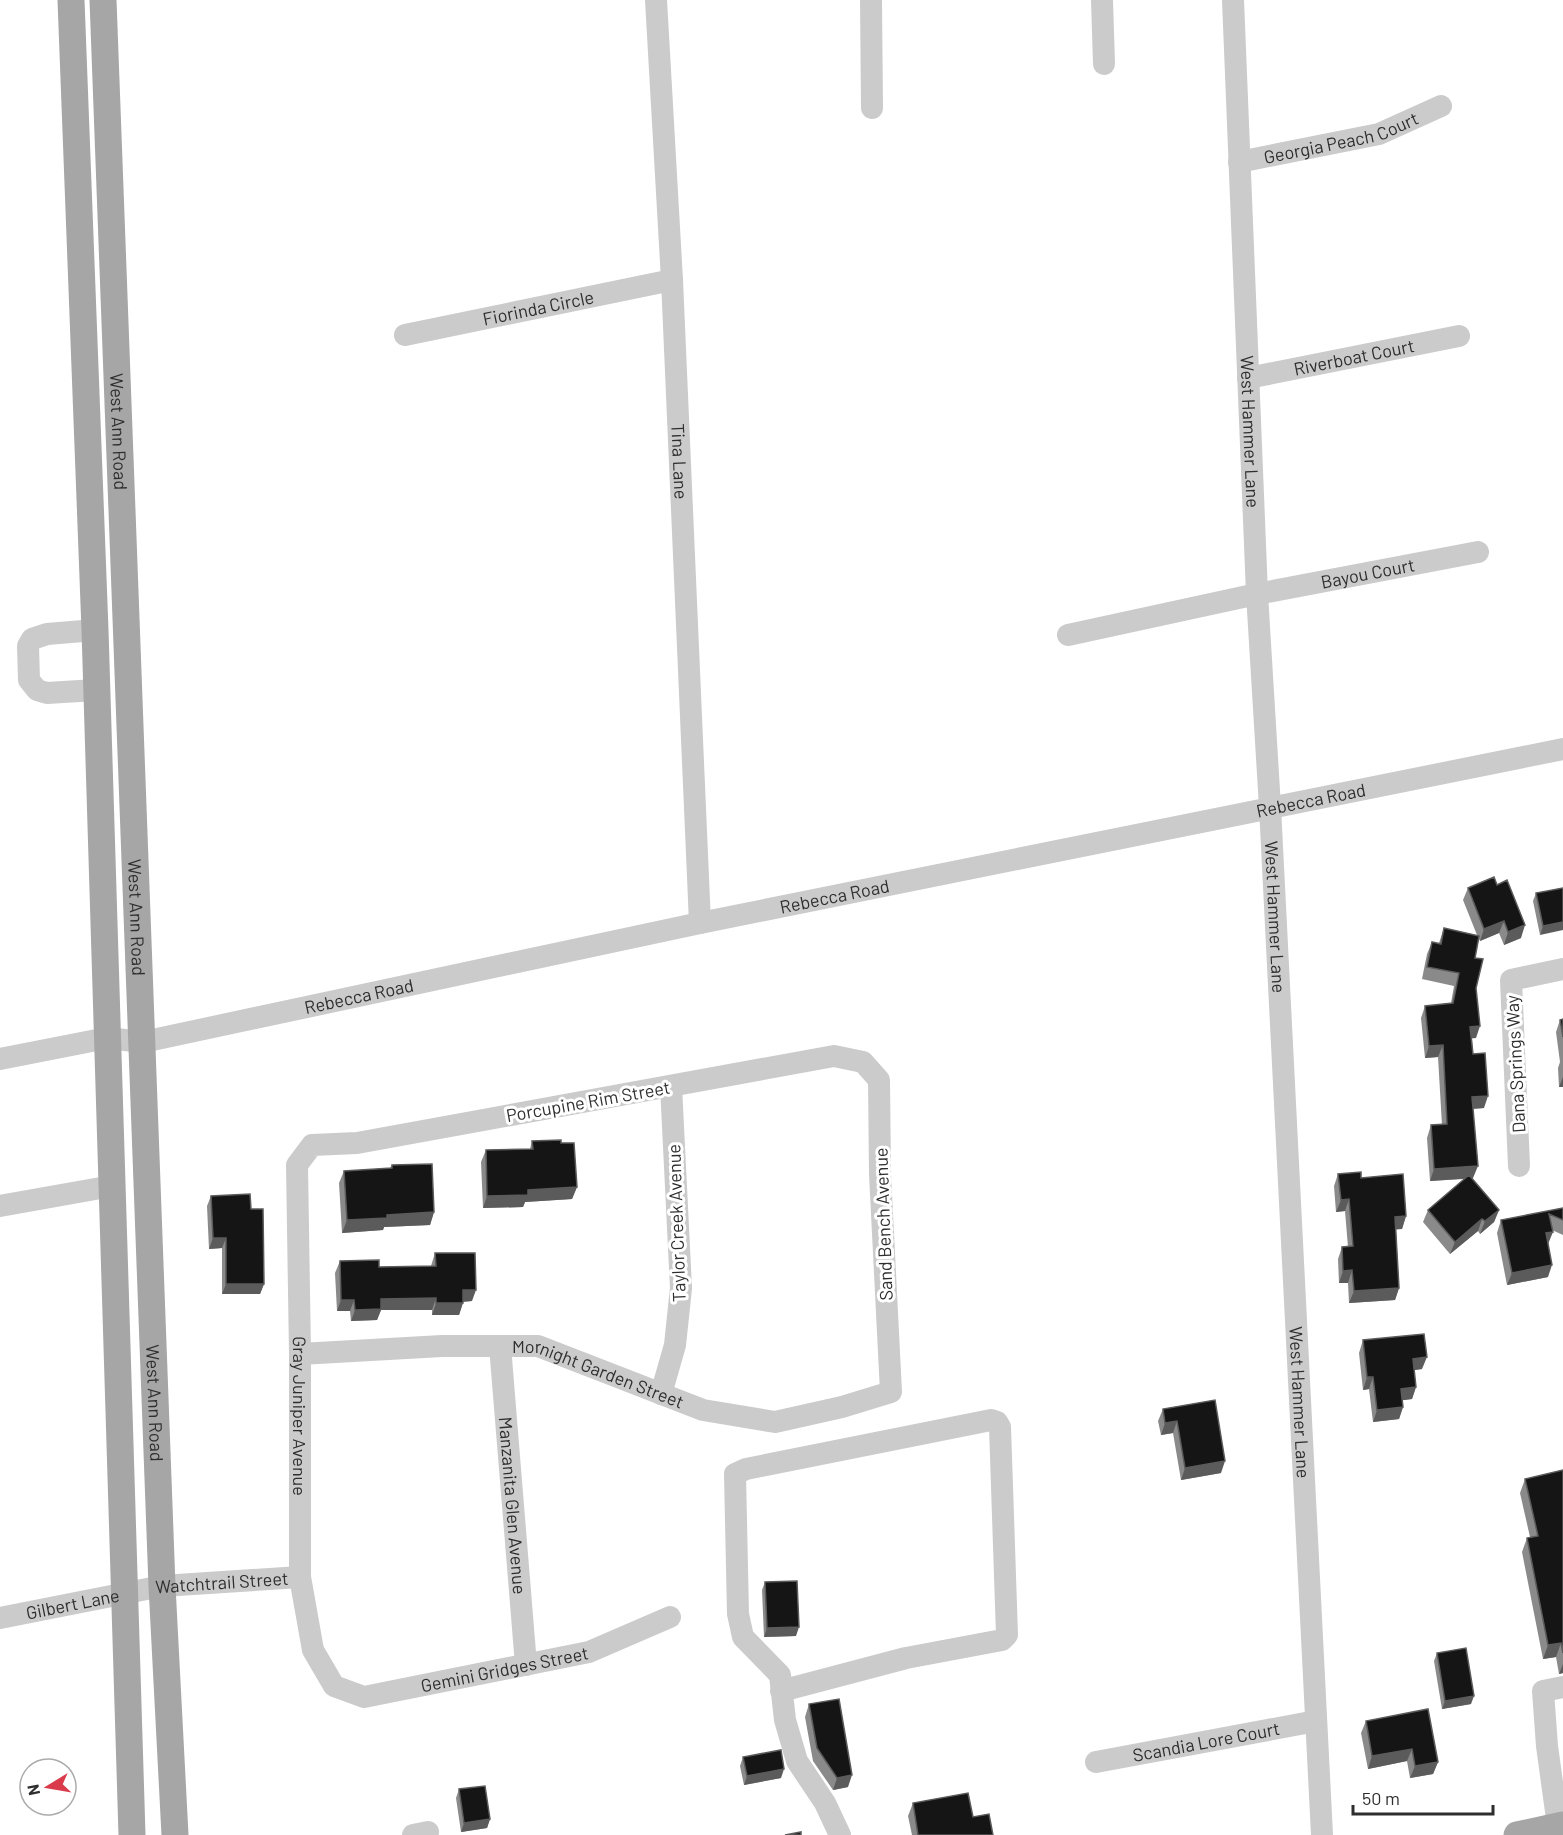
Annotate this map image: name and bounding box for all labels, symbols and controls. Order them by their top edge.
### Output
street label: Georgia Peach Court [1262,107,1422,168]
street label: Fiorinda Circle [481,285,596,330]
street label: Riverboat Court [1292,334,1416,380]
street label: West Hammer Lane [1236,355,1265,508]
street label: West Ann Road [106,373,132,491]
street label: Tina Lane [667,423,693,500]
street label: Bayou Court [1319,553,1416,593]
street label: Rebecca Road [1254,778,1368,822]
street label: West Hammer Lane [1261,840,1290,994]
street label: West Ann Road [124,859,150,976]
street label: Rebecca Road [778,874,891,918]
street label: Rebecca Road [302,974,416,1018]
street label: Dana Springs Way [1500,994,1530,1134]
street label: Porcupine Rim Street [504,1076,672,1126]
street label: Taylor Creek Avenue [662,1144,690,1302]
street label: Sand Bench Avenue [869,1147,897,1301]
street label: West Hammer Lane [1285,1326,1315,1479]
street label: Mornight Garden Street [512,1335,687,1413]
street label: Gray Juniper Avenue [289,1336,311,1496]
street label: West Ann Road [142,1344,168,1462]
street label: Manzanita Glen Avenue [495,1416,531,1595]
street label: Watchtrail Street [155,1567,289,1597]
street label: Gilbert Lane [24,1584,121,1624]
street label: Gemini Gridges Street [419,1641,590,1696]
street label: Scandia Lore Court [1131,1717,1282,1766]
north arrow [18,1757,78,1817]
scale bar [1353,1778,1492,1816]
text: N [22,1783,43,1797]
text: 50 m [1362,1787,1400,1809]

